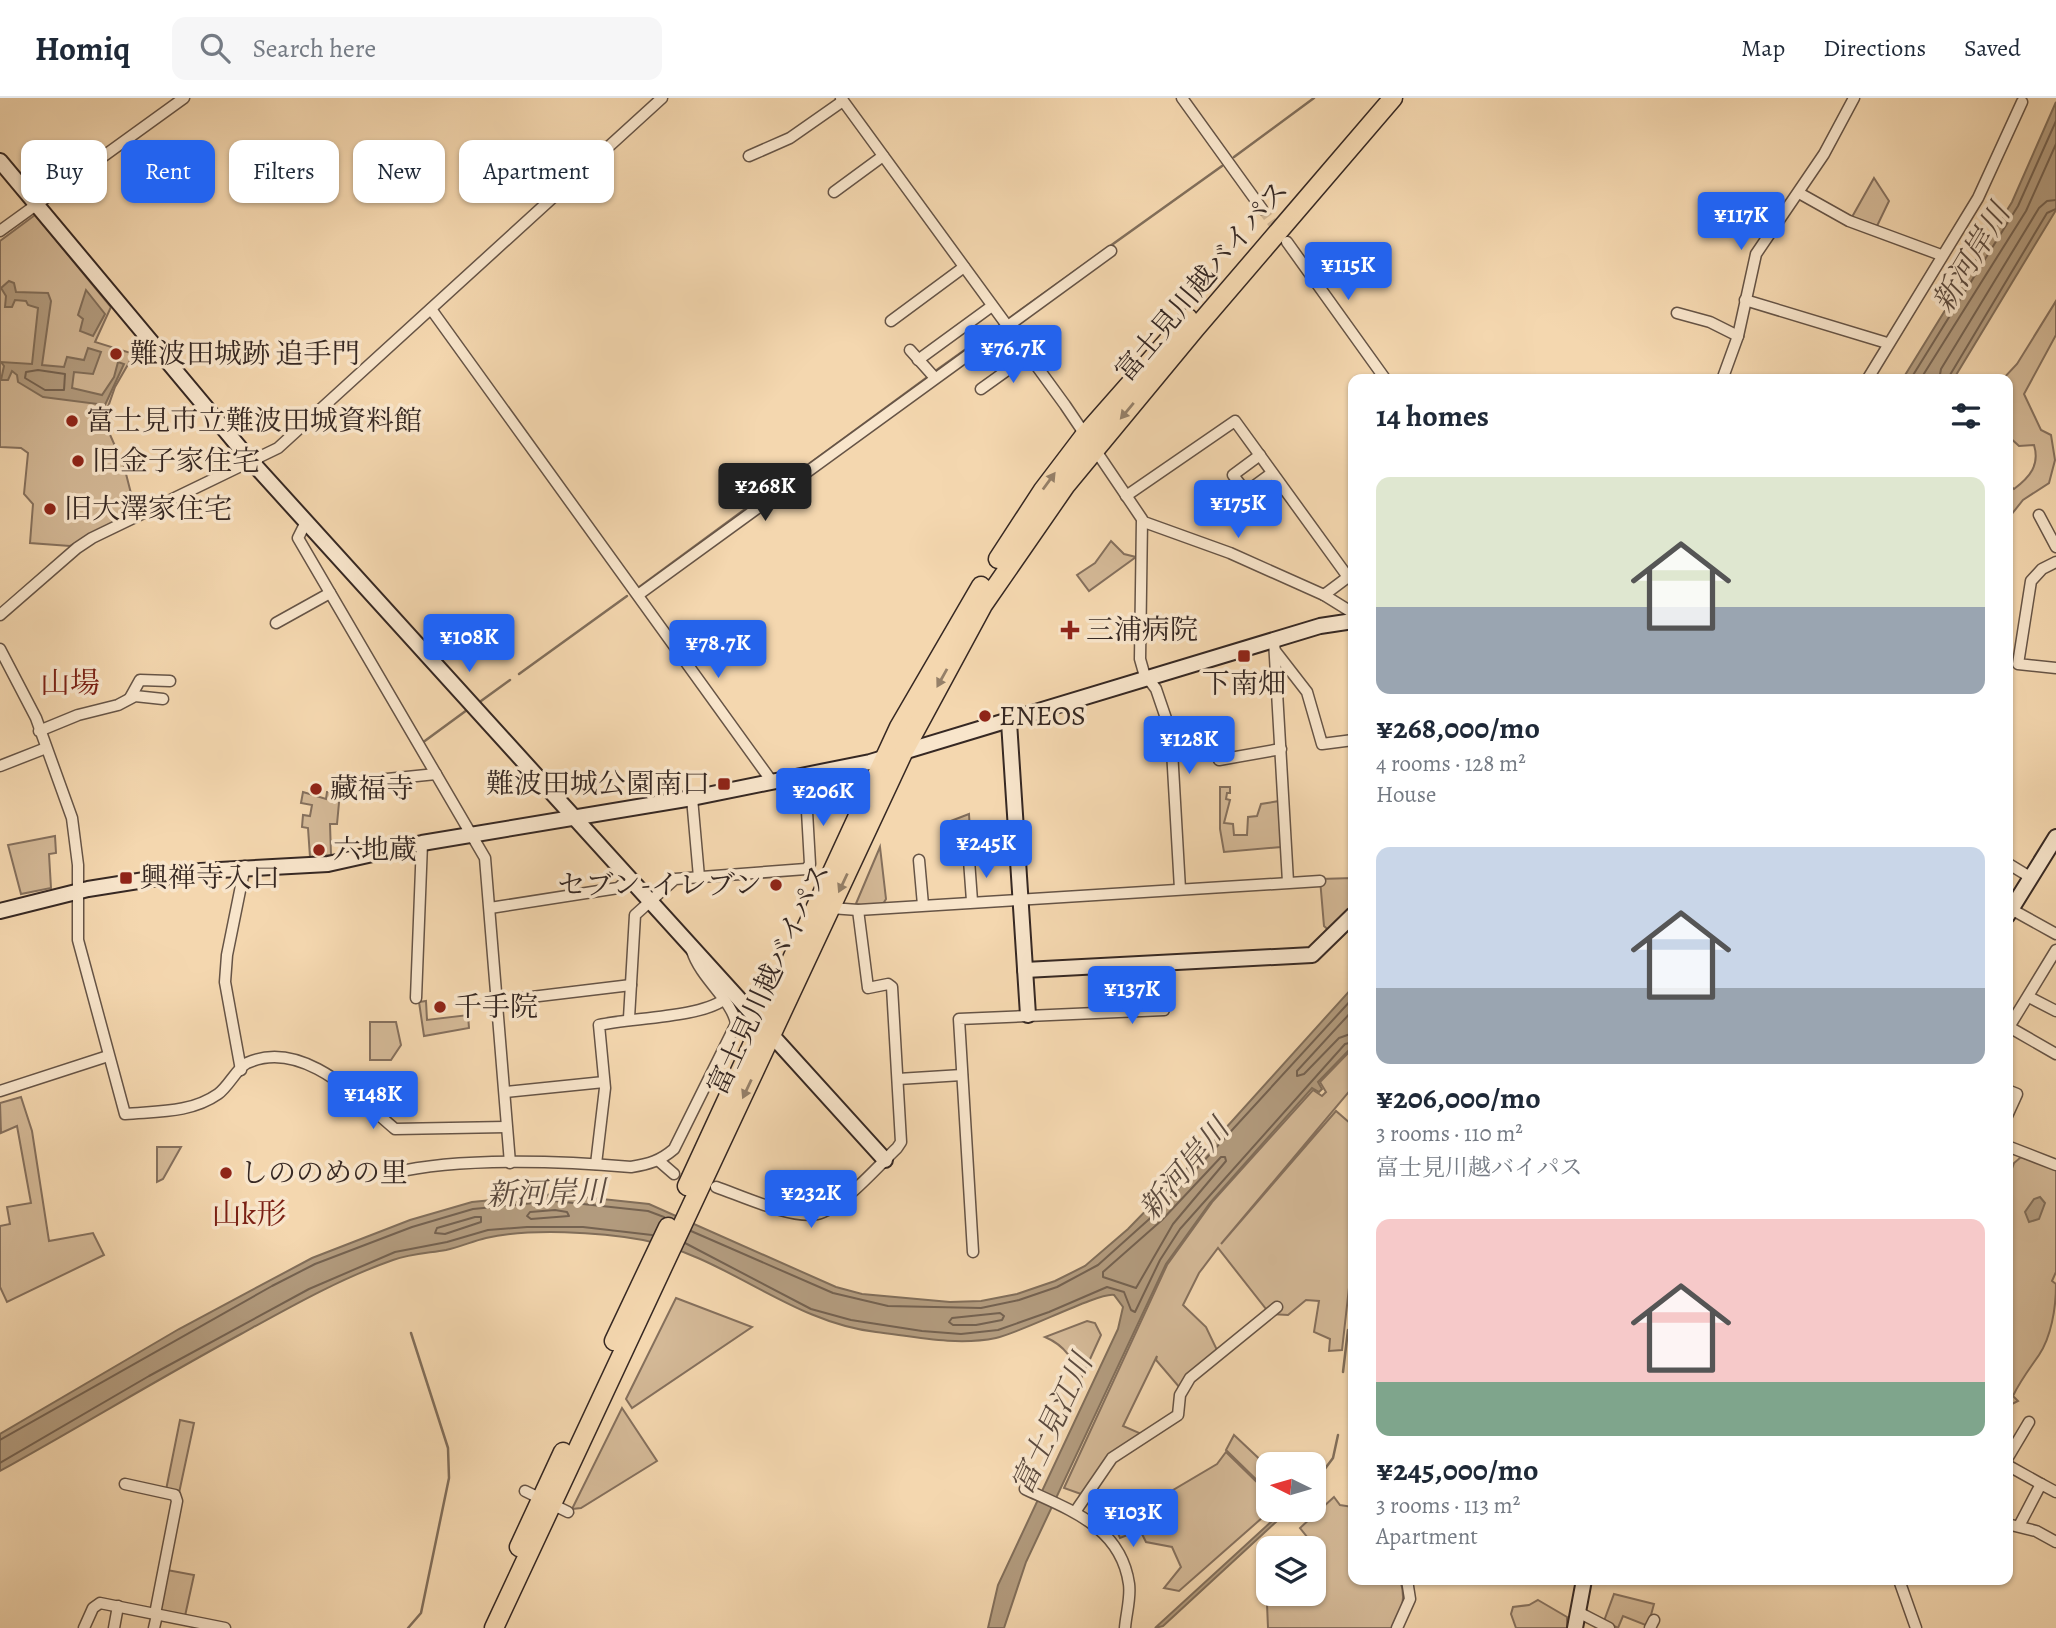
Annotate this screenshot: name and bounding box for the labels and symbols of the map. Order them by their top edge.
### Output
street label: 富士見川越バイパス [1107,172,1297,390]
pin: ¥117K [1692,192,1790,252]
water label: 新河岸川 [1923,194,2021,320]
pin: ¥115K [1299,242,1397,302]
pin: ¥76.7K [956,326,1070,385]
place label: 難波田城跡 追手門 [130,335,360,373]
marker: 難波田城跡 追手門 [108,346,124,362]
place label: 富士見市立難波田城資料館 [86,402,422,440]
one-way arrow [1120,403,1135,420]
marker: 富士見市立難波田城資料館 [64,413,80,429]
place label: 旧金子家住宅 [92,442,260,480]
marker: 旧金子家住宅 [70,453,86,469]
pin: ¥268K [716,464,814,523]
one-way arrow [1042,473,1057,491]
pin: ¥175K [1189,480,1287,540]
place label: 旧大澤家住宅 [64,490,232,528]
marker: 旧大澤家住宅 [42,501,58,517]
place label: 三浦病院 [1086,611,1198,649]
pin: ¥108K [420,614,518,674]
pin: ¥78.7K [661,620,775,680]
marker: 三浦病院 [1060,620,1080,640]
marker: 下南畑 [1236,648,1252,664]
district label: 山場 [40,663,100,703]
place label: 下南畑 [1202,665,1286,703]
one-way arrow [936,668,948,688]
place label: ENEOS [999,697,1086,735]
marker: ENEOS [977,708,993,724]
pin: ¥128K [1140,716,1238,776]
place label: 難波田城公園南口 [486,765,710,803]
pin: ¥206K [774,768,872,828]
place label: 藏福寺 [330,770,414,808]
marker: 難波田城公園南口 [716,776,732,792]
marker: 藏福寺 [308,781,324,797]
pin: ¥245K [937,820,1035,880]
place label: 六地蔵 [333,831,417,869]
marker: 六地蔵 [311,842,327,858]
street label: 富士見川越バイパス [699,857,839,1101]
place label: 興禅寺入口 [140,859,280,897]
place label: セブン-イレブン [558,866,762,904]
marker: 興禅寺入口 [118,870,134,886]
one-way arrow [837,873,849,893]
marker: セブン-イレブン [768,877,784,893]
pin: ¥137K [1083,967,1181,1026]
place label: 千手院 [454,988,538,1026]
marker: 千手院 [432,999,448,1015]
pin: ¥148K [324,1072,422,1131]
one-way arrow [741,1079,753,1099]
water label: 新河岸川 [1130,1108,1240,1228]
place label: しののめの里 [240,1154,408,1192]
marker: しののめの里 [218,1165,234,1181]
pin: ¥232K [762,1170,860,1230]
water label: 新河岸川 [485,1171,610,1215]
district label: 山k形 [212,1194,286,1234]
water label: 富士見江川 [1002,1345,1103,1500]
north arrow [1256,1452,1326,1522]
pin: ¥103K [1084,1490,1182,1549]

